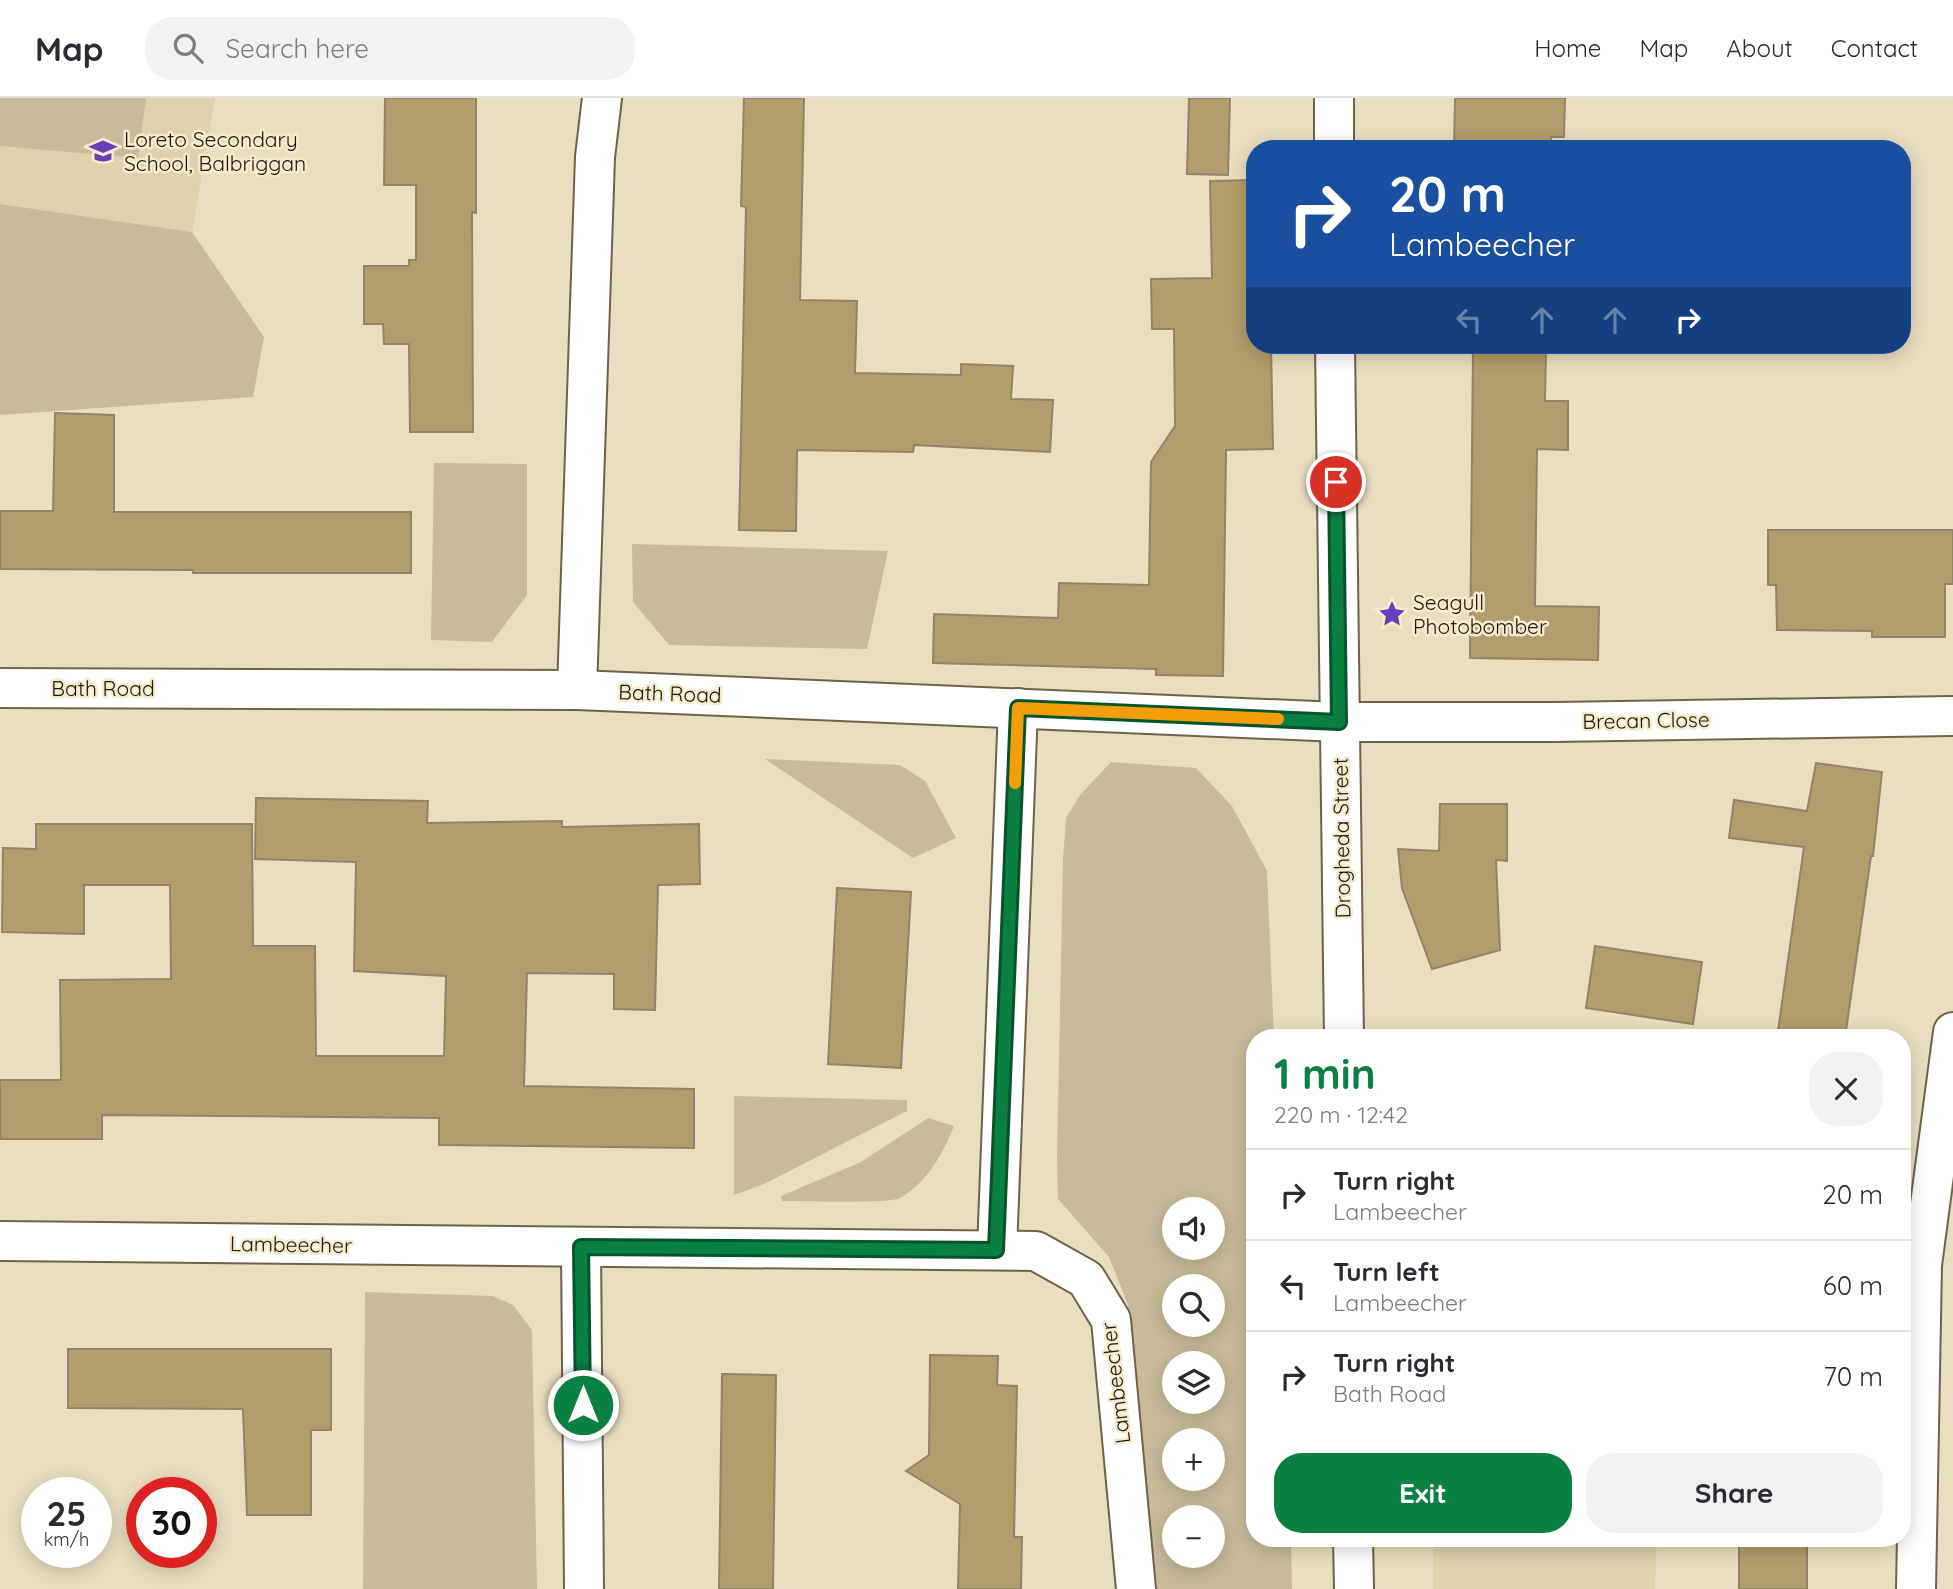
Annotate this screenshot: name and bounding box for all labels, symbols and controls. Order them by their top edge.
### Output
search box [145,17,635,80]
text: Map [35,28,103,69]
icon: search [169,29,207,67]
text: Search here [225,32,369,65]
text: Home [1534,33,1601,63]
text: Map [1639,33,1688,63]
text: About [1726,33,1793,63]
text: Contact [1831,33,1918,63]
place label: Loreto Secondary School, Balbriggan [124,126,306,176]
school or university icon: Loreto Secondary School, Balbriggan [88,136,118,166]
text: 20 m [1389,163,1506,224]
icon: right [1274,168,1365,259]
text: Lambeecher [1389,224,1575,264]
icon: left [1450,301,1488,339]
icon: ahead [1523,301,1561,339]
icon: ahead [1596,301,1634,339]
icon: right [1669,301,1707,339]
pin [1306,452,1366,512]
icon: arrive [1317,463,1355,501]
place label: Seagull Photobomber [1413,589,1547,639]
place icon: Seagull Photobomber [1377,599,1407,629]
street label: Bath Road [51,675,155,701]
street label: Bath Road [618,678,722,708]
street label: Brecan Close [1582,706,1710,734]
street label: Drogheda Street [1327,757,1355,919]
text: 1 min [1274,1047,1376,1100]
button: close [1809,1052,1883,1126]
text: 220 m · 12:42 [1274,1100,1408,1129]
text: Turn right [1333,1164,1455,1197]
icon: right [1274,1176,1312,1214]
text: 20 m [1822,1178,1883,1211]
map controls [1162,1197,1225,1568]
button: sound [1162,1197,1225,1260]
text: Lambeecher [1333,1197,1467,1226]
street label: Lambeecher [230,1230,352,1258]
text: Turn left [1333,1255,1440,1288]
icon: left [1274,1267,1312,1305]
text: 60 m [1823,1269,1883,1302]
button: search [1162,1274,1225,1337]
text: Lambeecher [1333,1288,1467,1317]
street label: Lambeecher [1095,1321,1135,1445]
text: Turn right [1333,1346,1455,1379]
button: layers [1162,1351,1225,1414]
icon: right [1274,1358,1312,1396]
text: 70 m [1823,1360,1883,1393]
position arrow [546,1368,620,1442]
text: Bath Road [1333,1379,1446,1408]
button: + [1162,1428,1225,1491]
button: Exit [1274,1453,1572,1533]
button: Share [1586,1453,1883,1533]
speed limit sign: 30 [126,1477,217,1568]
text: 25 [46,1491,87,1535]
button: − [1162,1505,1225,1568]
text: km/h [44,1528,89,1551]

